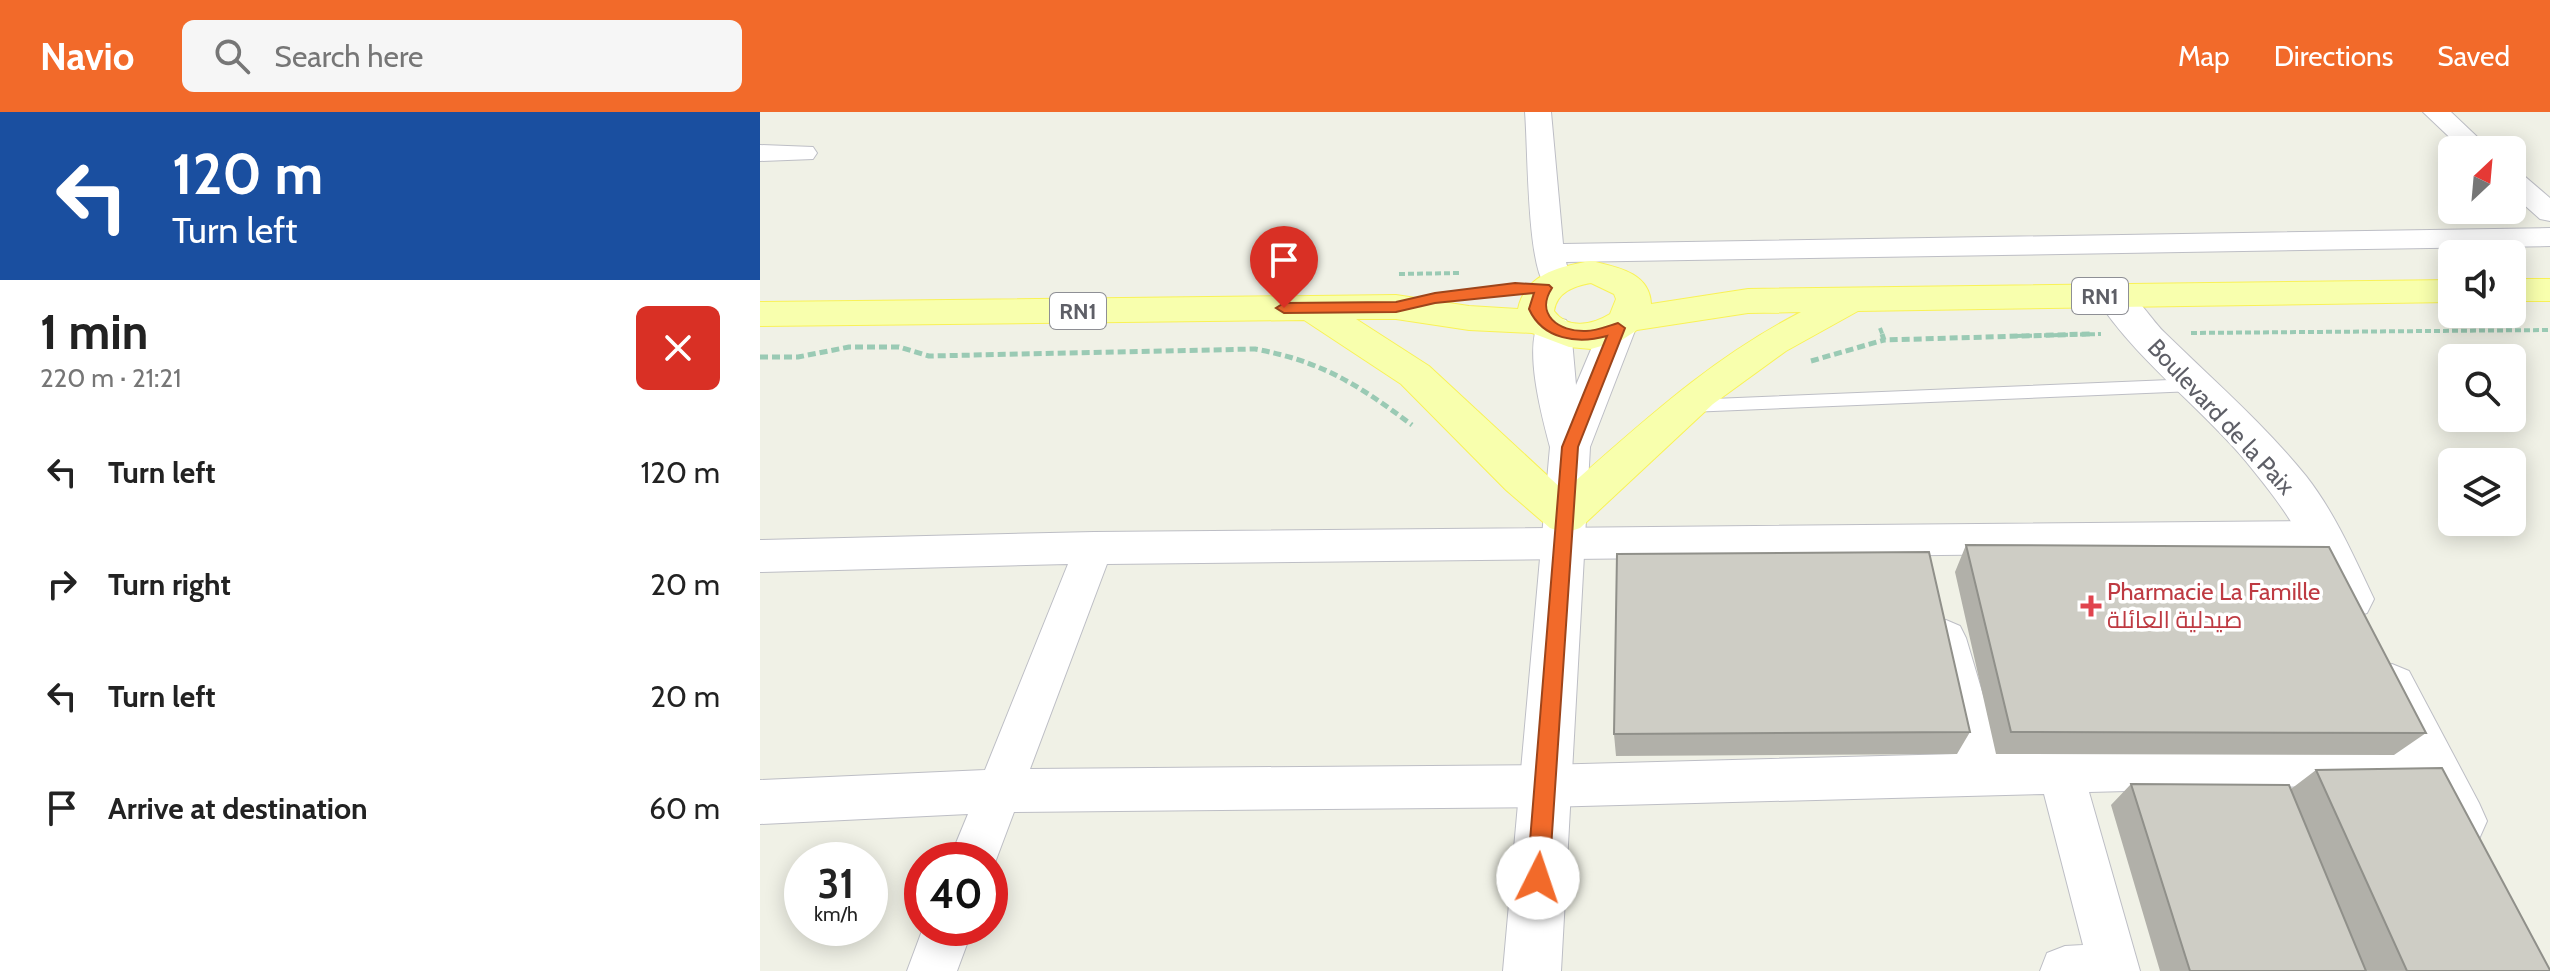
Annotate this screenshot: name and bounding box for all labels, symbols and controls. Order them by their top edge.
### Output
search box [182,20,742,92]
text: Navio [40,33,134,80]
icon: search [210,34,254,78]
text: Search here [274,38,423,75]
text: Map [2178,39,2230,73]
text: Directions [2274,39,2393,73]
text: Saved [2437,39,2510,73]
north arrow [2438,136,2526,224]
map controls [2438,136,2526,536]
text: 120 m [172,140,323,208]
icon: left [40,144,144,248]
text: Turn left [172,208,297,252]
pin [1250,226,1318,308]
icon: arrive [1262,238,1306,282]
button: sound [2438,240,2526,328]
road number: RN1 [2072,278,2128,314]
road number: RN1 [1050,293,1106,329]
text: 1 min [40,303,148,361]
button: close [636,306,720,390]
street label: Boulevard de la Paix [2142,333,2301,501]
button: search [2438,344,2526,432]
text: 220 m · 21:21 [40,362,182,394]
button: layers [2438,448,2526,536]
icon: left [40,450,84,494]
text: Turn left [108,454,216,491]
text: 120 m [640,454,720,491]
icon: right [40,562,84,606]
text: Turn right [108,566,231,603]
text: 20 m [650,566,720,603]
place label: Pharmacie La Famille صيدلية العائلة [2107,577,2320,634]
marker: Pharmacie La Famille صيدلية العائلة [2082,597,2100,615]
icon: left [40,674,84,718]
text: Turn left [108,678,216,715]
text: 20 m [650,678,720,715]
icon: arrive [40,786,84,830]
text: Arrive at destination [108,790,368,827]
text: 60 m [649,790,720,827]
position arrow [1496,836,1580,920]
speed limit sign: 40 [904,842,1008,946]
text: 31 [818,859,854,908]
text: km/h [814,902,858,926]

